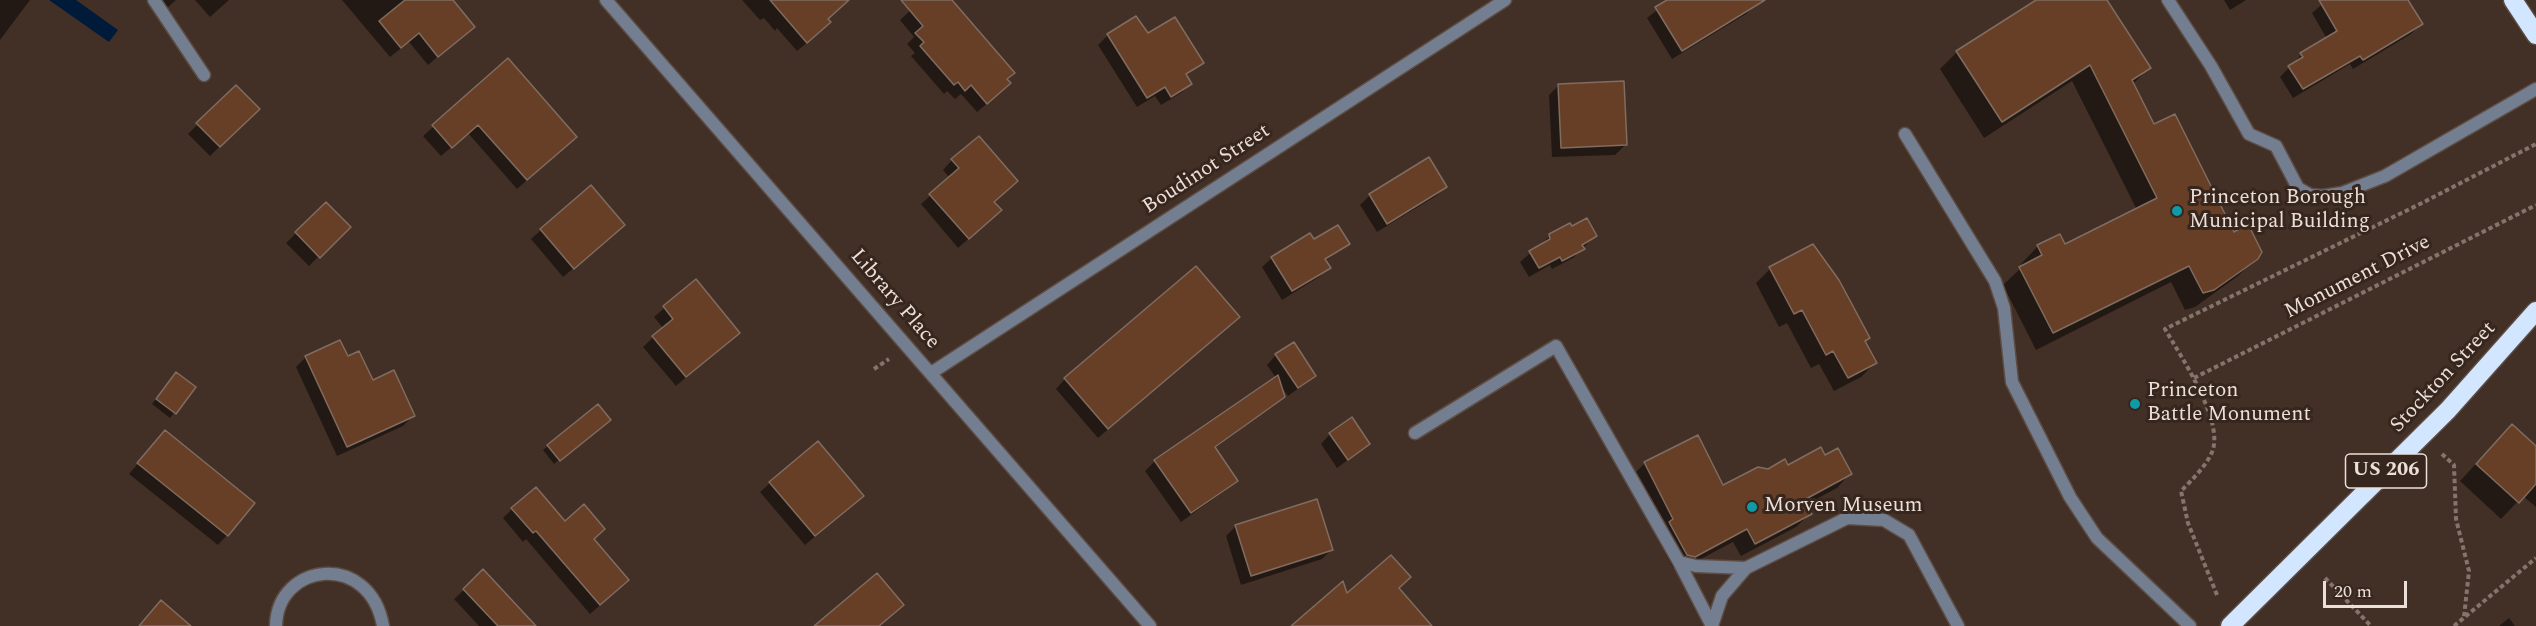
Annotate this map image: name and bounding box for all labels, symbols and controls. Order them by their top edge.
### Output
street label: Boudinot Street [1139,119,1275,221]
place label: Princeton Borough Municipal Building [2189,186,2370,236]
marker: Princeton Borough Municipal Building [2170,204,2184,218]
street label: Monument Drive [2281,230,2435,326]
street label: Library Place [844,245,944,355]
street label: Stockton Street [2386,317,2502,439]
place label: Princeton Battle Monument [2147,379,2311,429]
marker: Princeton Battle Monument [2128,397,2142,411]
road number: US 206 [2346,454,2426,488]
place label: Morven Museum [1764,494,1923,520]
marker: Morven Museum [1745,500,1759,514]
scale bar [2326,569,2410,607]
text: 20 m [2334,578,2372,605]

